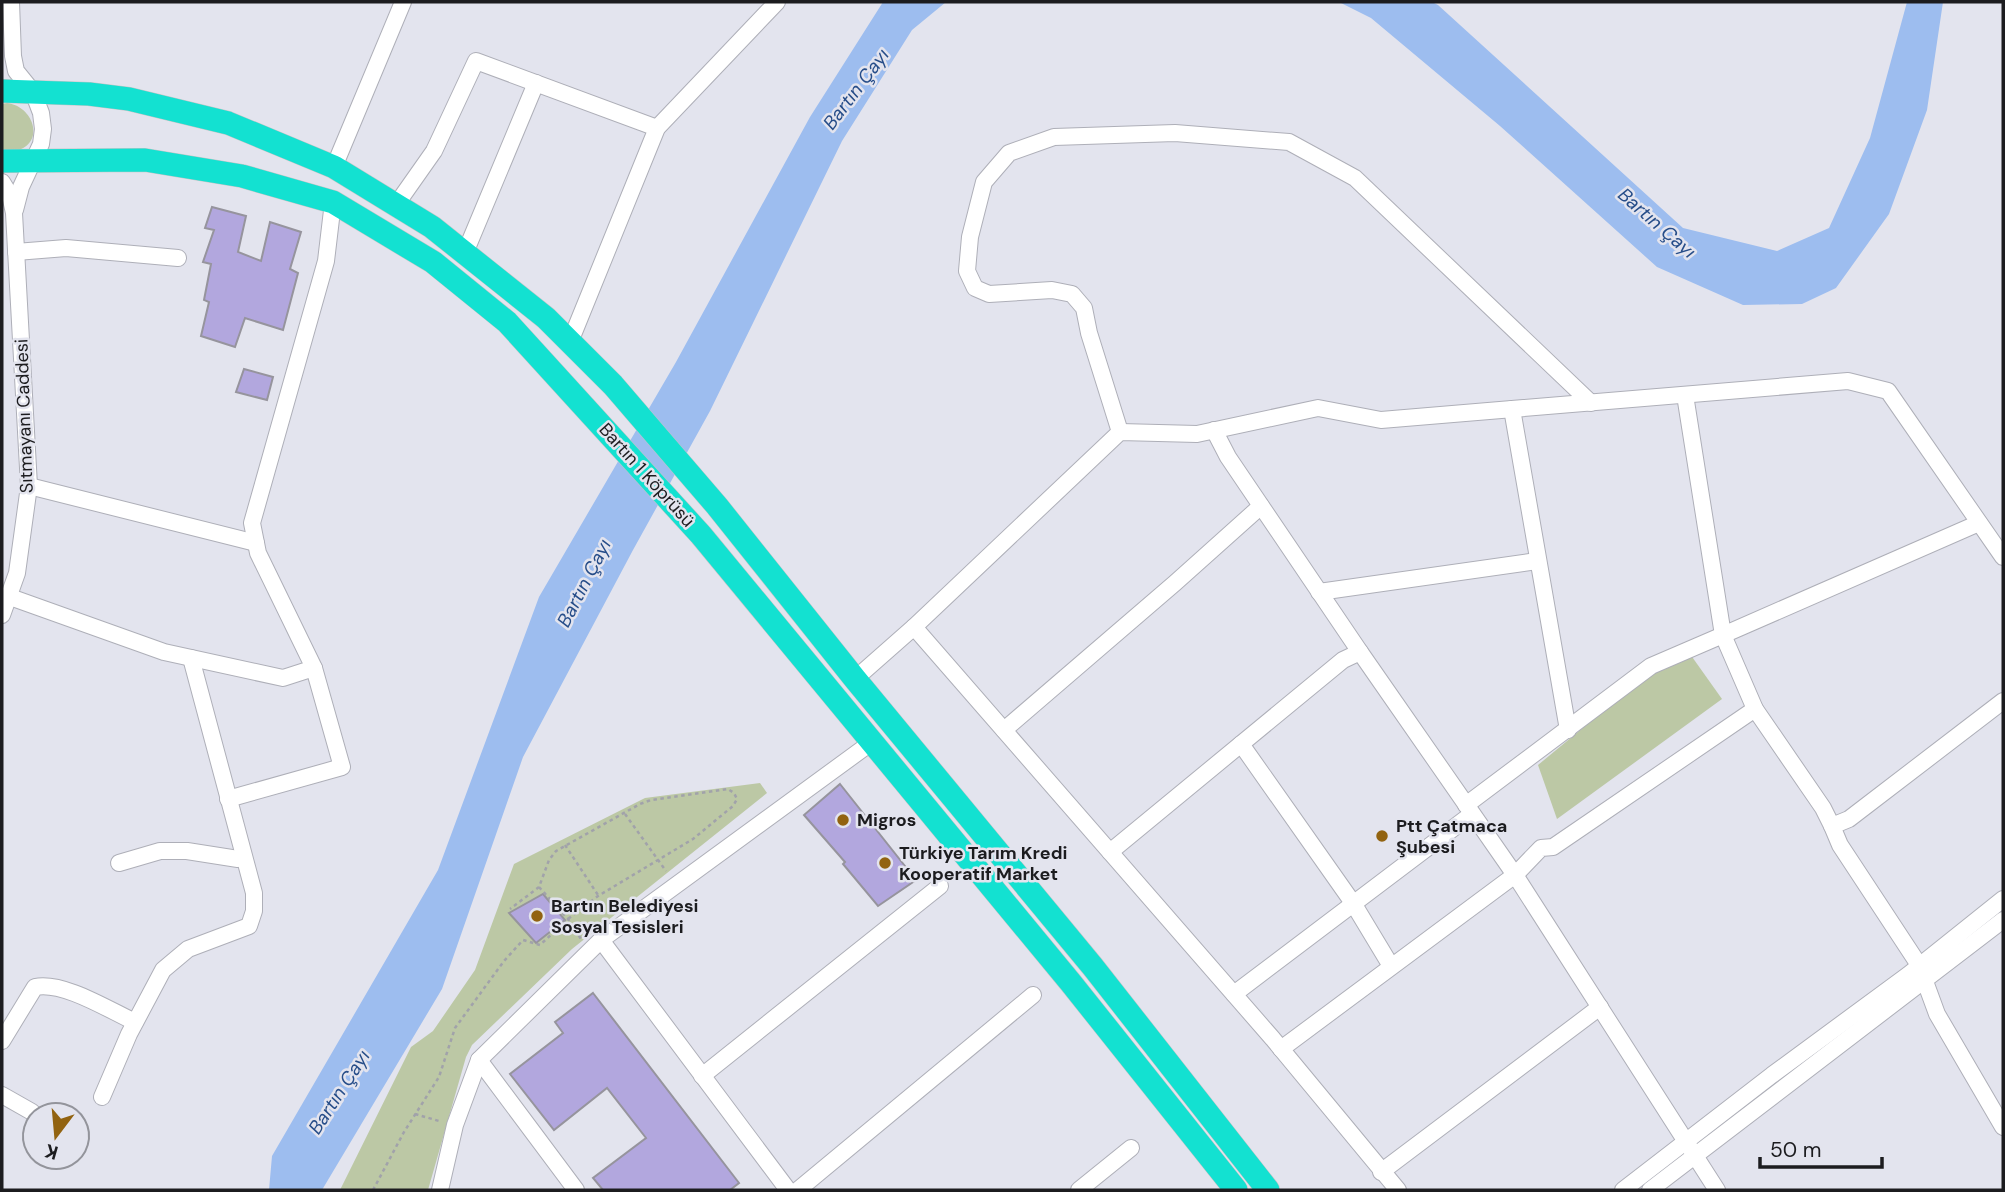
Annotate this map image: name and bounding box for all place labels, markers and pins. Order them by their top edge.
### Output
place label: Migros [857,808,916,832]
marker: Migros [835,812,851,828]
place label: Ptt Çatmaca Şubesi [1396,814,1507,859]
marker: Ptt Çatmaca Şubesi [1374,828,1390,844]
place label: Türkiye Tarım Kredi Kooperatif Market [899,841,1067,886]
marker: Türkiye Tarım Kredi Kooperatif Market [877,855,893,871]
place label: Bartın Belediyesi Sosyal Tesisleri [551,894,698,939]
marker: Bartın Belediyesi Sosyal Tesisleri [529,908,545,924]

